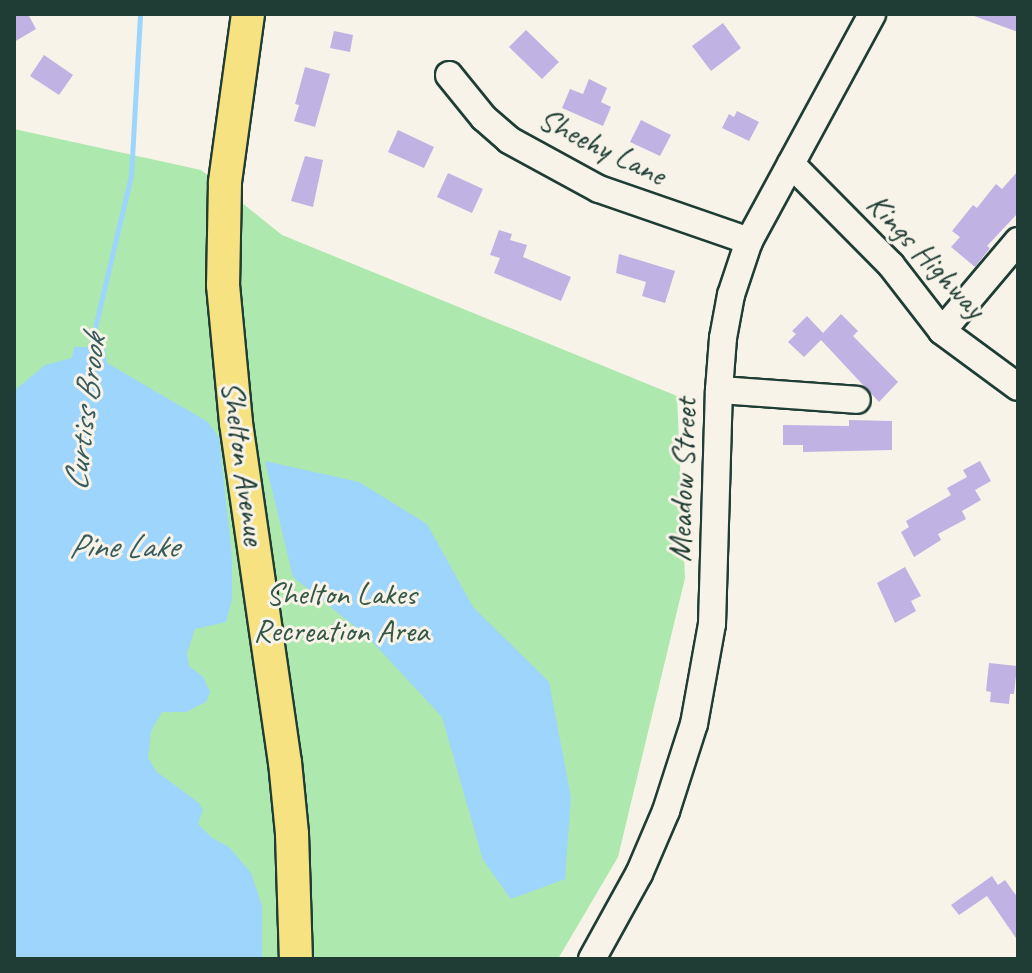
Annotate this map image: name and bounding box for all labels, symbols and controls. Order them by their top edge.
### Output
street label: Sheehy Lane [532,100,672,194]
street label: Kings Highway [858,185,994,327]
water label: Curtiss Brook [54,333,114,493]
street label: Shelton Avenue [213,379,273,547]
street label: Meadow Street [661,397,705,563]
water label: Pine Lake [68,526,178,566]
park label: Shelton Lakes Recreation Area [254,576,428,651]

